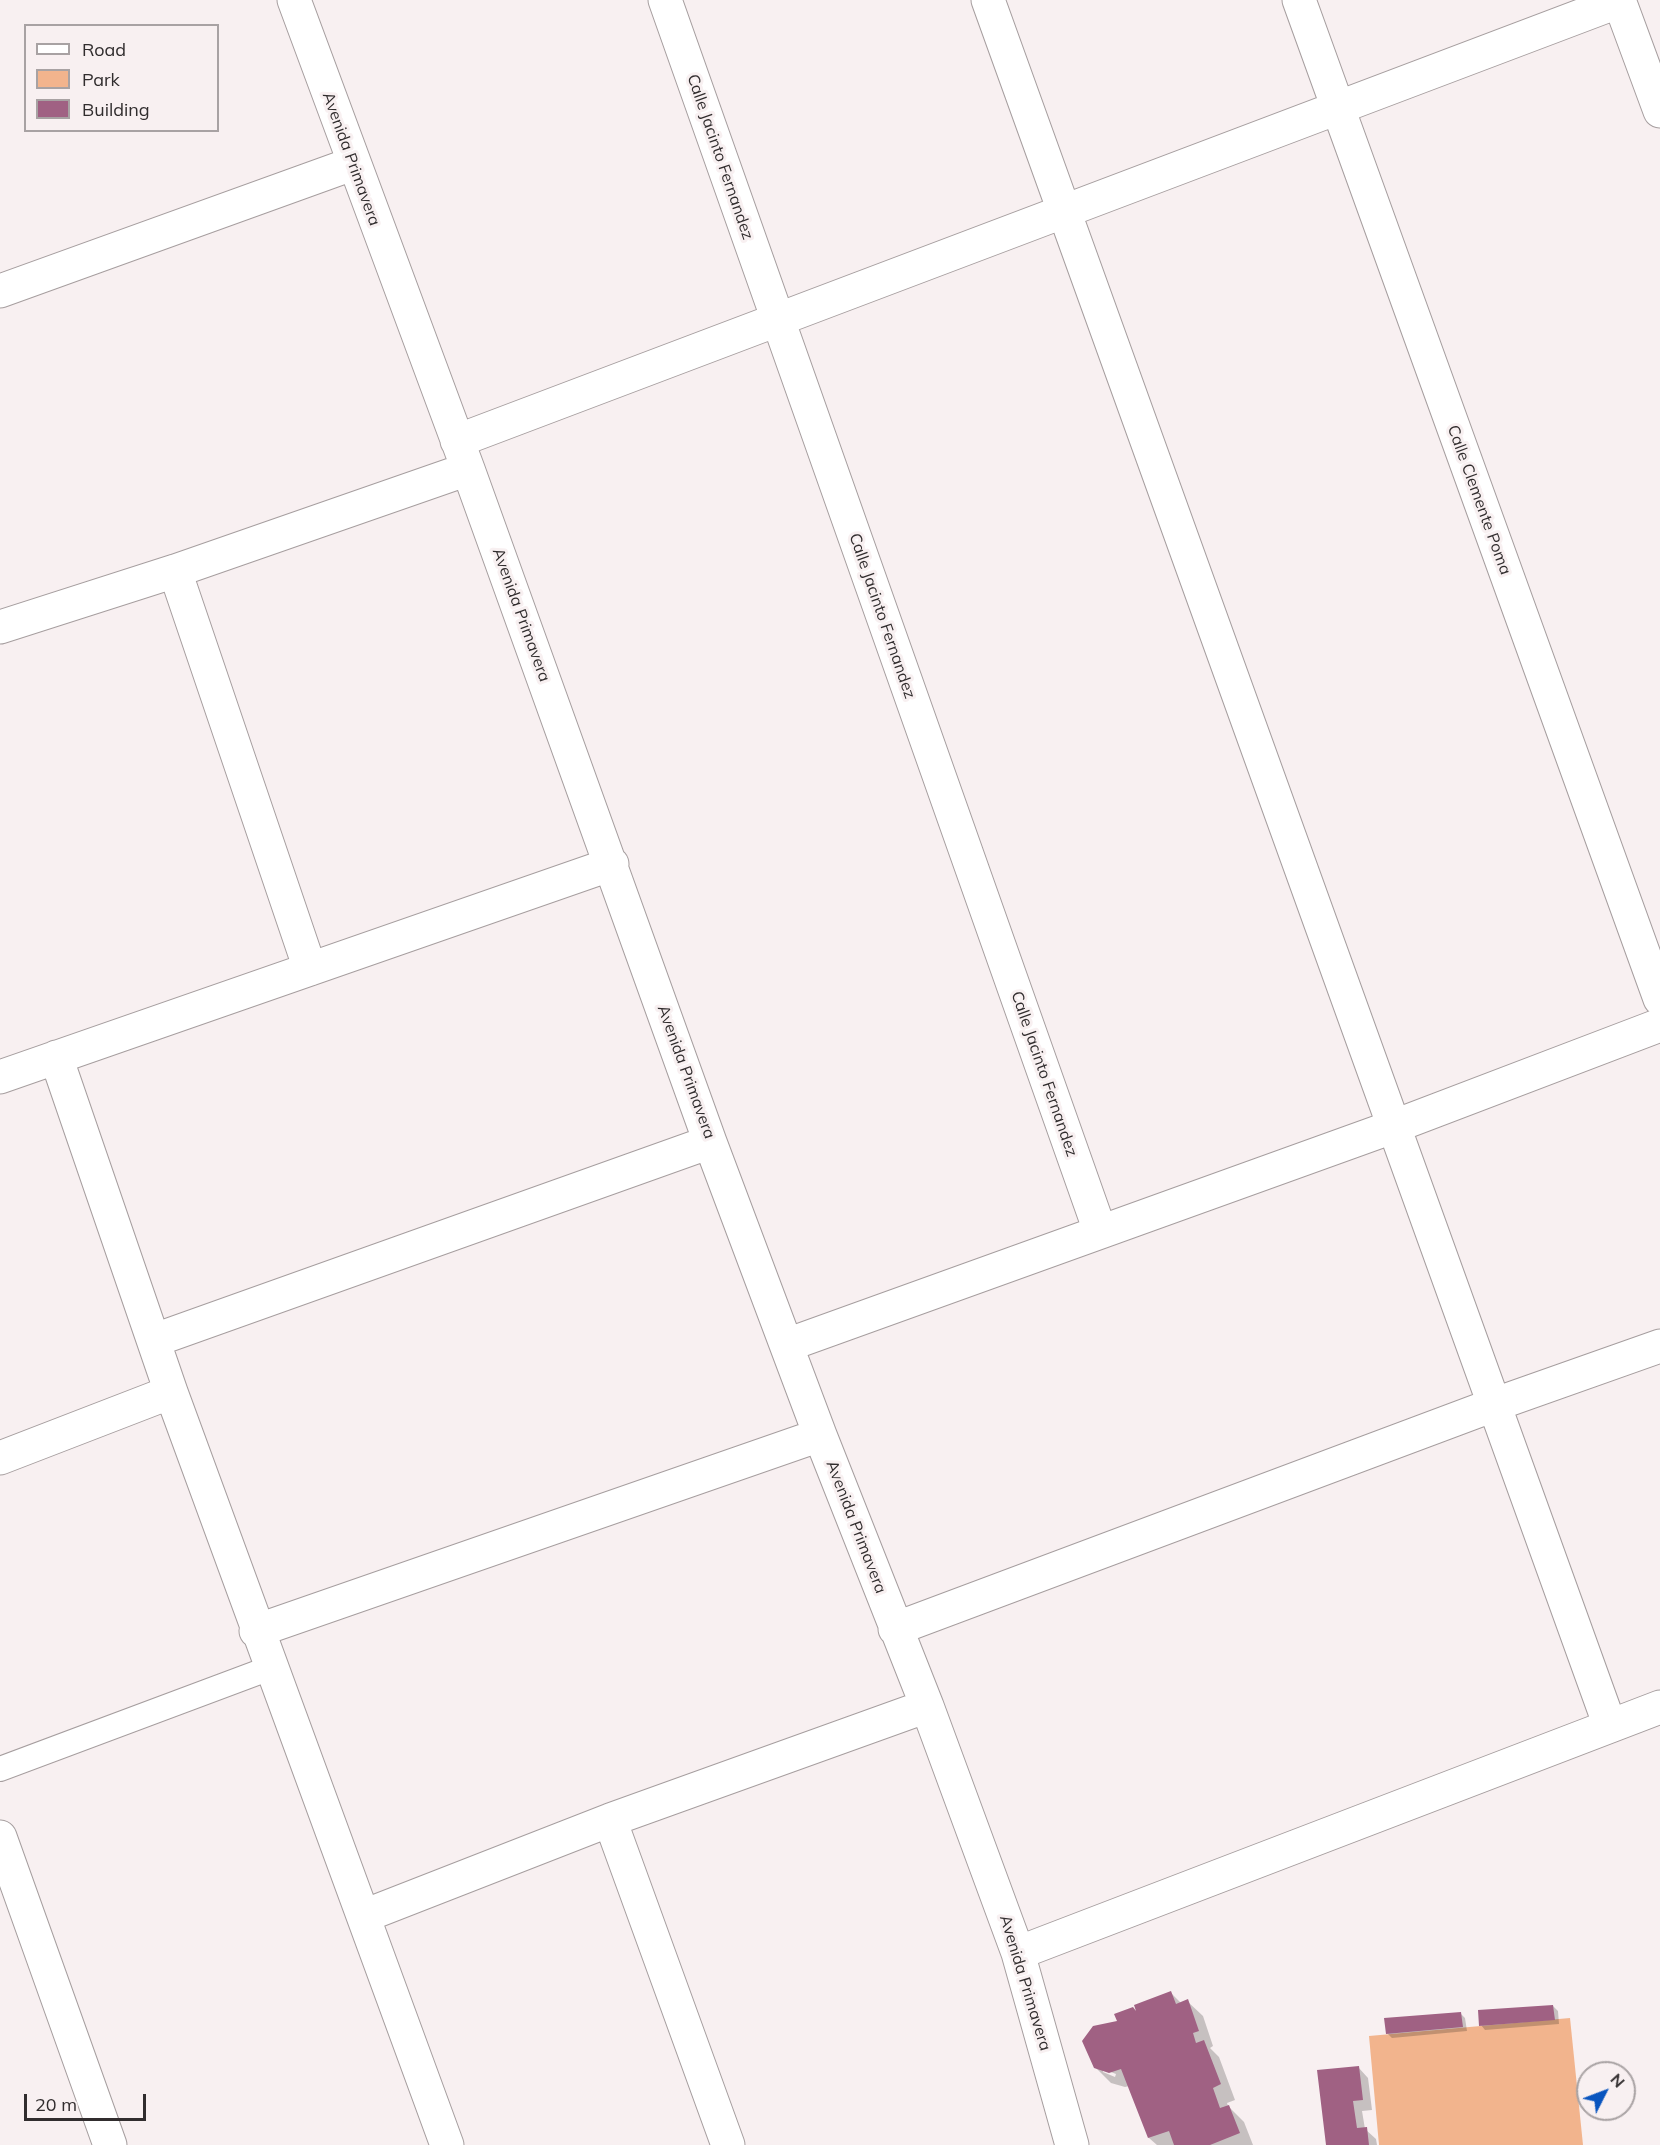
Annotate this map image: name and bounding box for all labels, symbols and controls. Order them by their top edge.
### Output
legend [24,24,219,132]
text: Road [82,38,126,61]
text: Park [82,68,120,91]
street label: Calle Jacinto Fernandez [683,72,757,242]
street label: Avenida Primavera [318,90,384,228]
text: Building [82,98,150,121]
street label: Calle Clemente Poma [1443,423,1515,577]
street label: Calle Jacinto Fernandez [845,531,919,701]
street label: Avenida Primavera [488,546,554,684]
street label: Calle Jacinto Fernandez [1007,989,1081,1159]
street label: Avenida Primavera [653,1003,719,1141]
street label: Avenida Primavera [822,1458,890,1596]
street label: Avenida Primavera [995,1913,1055,2053]
north arrow [1576,2061,1636,2121]
text: N [1606,2069,1629,2091]
scale bar [27,2082,148,2120]
text: 20 m [35,2093,77,2116]

